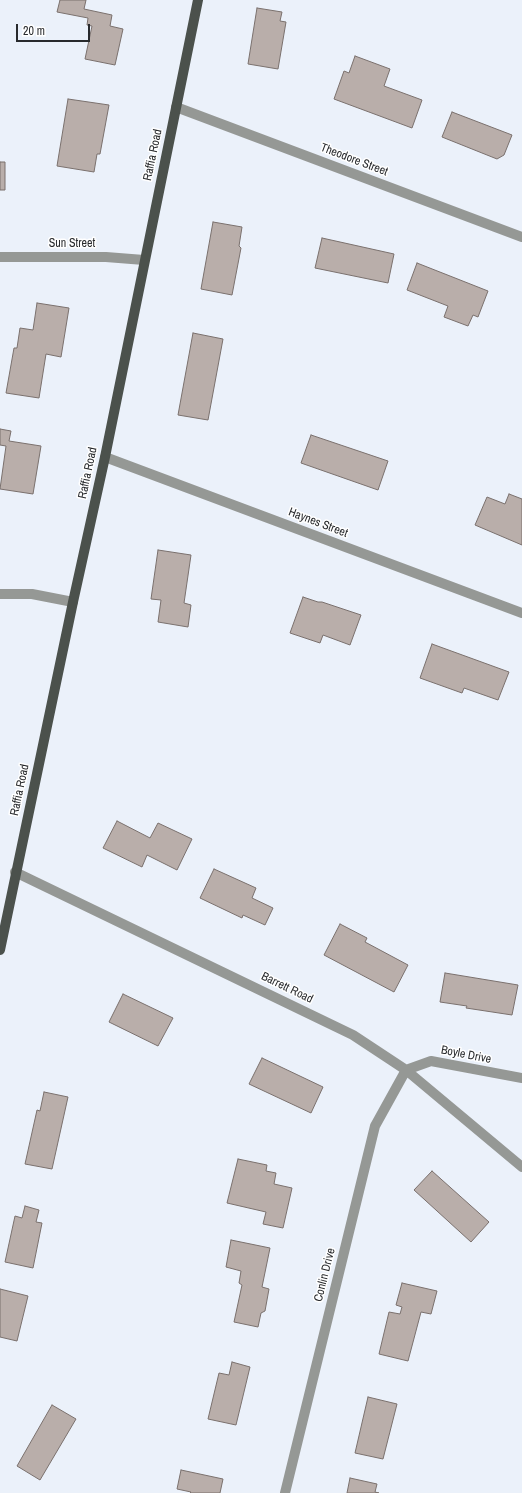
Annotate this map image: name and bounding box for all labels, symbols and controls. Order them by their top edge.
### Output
scale bar [18,16,92,42]
text: 20 m [23,23,45,39]
street label: Raffia Road [141,128,165,182]
street label: Theodore Street [318,141,390,179]
street label: Sun Street [49,237,95,251]
street label: Raffia Road [76,446,100,500]
street label: Haynes Street [286,505,350,541]
street label: Raffia Road [8,763,32,817]
street label: Barrett Road [259,969,315,1007]
street label: Boyle Drive [440,1043,492,1067]
street label: Conlin Drive [311,1247,339,1303]

